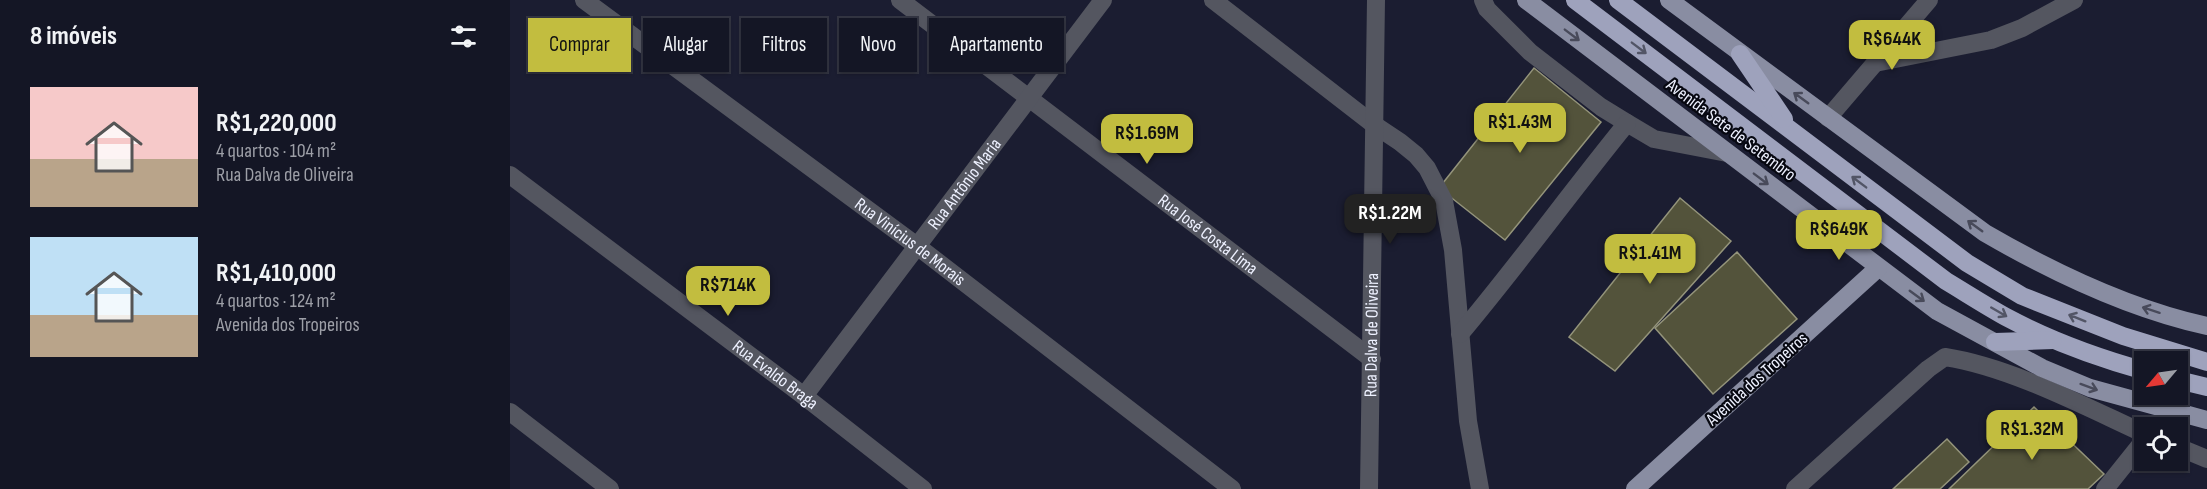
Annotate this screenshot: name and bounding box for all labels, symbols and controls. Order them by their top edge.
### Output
chip: Comprar [528,18,631,72]
chip: Alugar [643,18,729,72]
chip: Filtros [741,18,827,72]
chip: Novo [839,18,917,72]
chip: Apartamento [929,18,1064,72]
icon: filters [447,20,480,53]
pin: R$644K [1843,20,1941,71]
text: 8 imóveis [30,21,117,52]
text: R$644K [1863,27,1921,51]
one-way arrow [1564,29,1580,42]
one-way arrow [1630,42,1646,55]
street label: Avenida Sete de Setembro [1661,74,1800,186]
one-way arrow [1794,92,1810,104]
pin: R$1.43M [1465,103,1575,154]
text: R$1,220,000 [216,108,337,139]
text: R$1.43M [1488,110,1552,134]
icon: home [78,111,150,183]
pin: R$1.69M [1092,114,1202,165]
text: R$1.69M [1115,121,1179,145]
street label: Rua Antônio Maria [923,134,1006,234]
text: 4 quartos · 104 m² [216,139,336,163]
text: Rua Dalva de Oliveira [216,163,354,187]
one-way arrow [1752,173,1768,185]
one-way arrow [1852,176,1868,189]
street label: Rua José Costa Lima [1154,190,1262,279]
street label: Rua Vinícius de Morais [851,193,970,290]
pin: R$1.22M [1335,194,1445,245]
text: R$1.22M [1358,201,1422,225]
pin: R$649K [1790,210,1888,261]
text: R$649K [1810,217,1868,241]
one-way arrow [1968,220,1984,232]
pin: R$1.41M [1595,234,1705,285]
text: R$1.41M [1619,241,1681,265]
text: R$1,410,000 [216,258,336,289]
icon: home [78,261,150,333]
pin: R$714K [679,266,777,317]
text: R$714K [700,273,756,297]
street label: Rua Dalva de Oliveira [1360,273,1383,397]
text: 4 quartos · 124 m² [216,289,336,313]
one-way arrow [1908,290,1924,302]
one-way arrow [2142,304,2161,315]
one-way arrow [1990,307,2007,319]
one-way arrow [2068,311,2087,322]
text: Avenida dos Tropeiros [216,313,360,337]
street label: Avenida dos Tropeiros [1701,328,1812,431]
street label: Rua Evaldo Braga [728,336,822,414]
north arrow [2134,351,2188,405]
map controls [2134,351,2188,471]
one-way arrow [2079,382,2098,393]
pin: R$1.32M [1977,410,2087,461]
text: R$1.32M [2000,417,2064,441]
button: locate [2134,417,2188,471]

